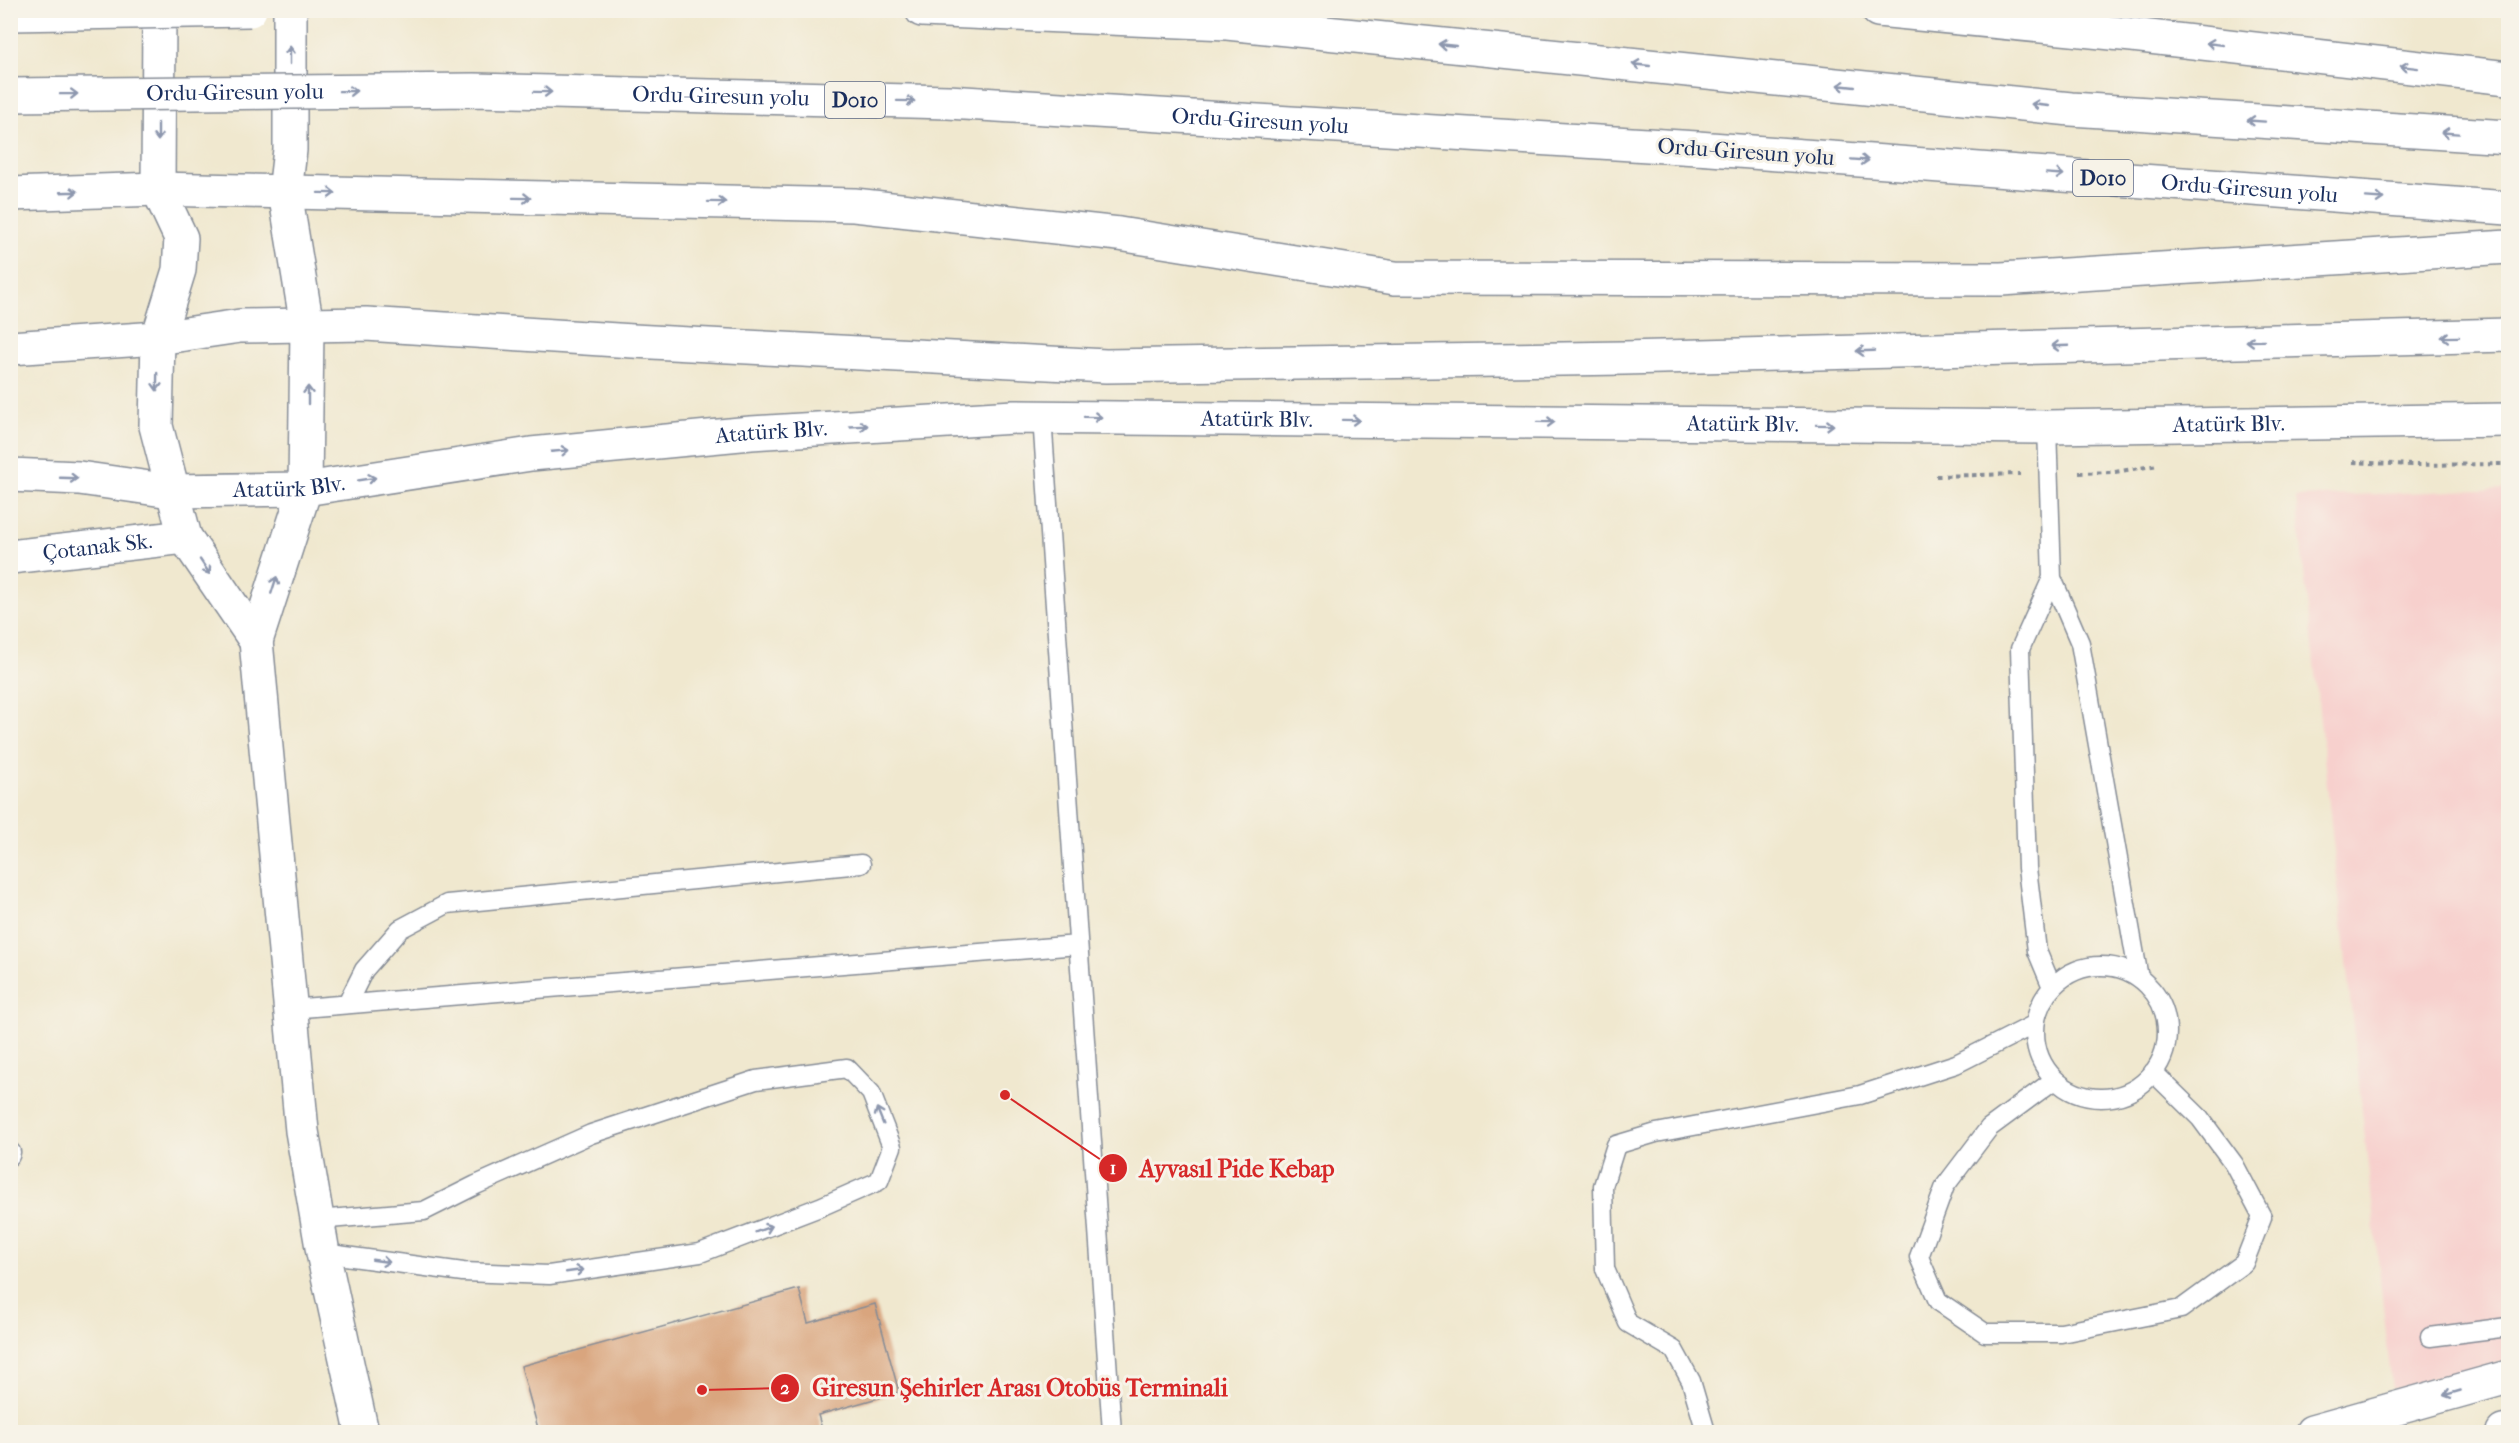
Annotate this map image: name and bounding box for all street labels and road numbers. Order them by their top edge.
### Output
street label: Ordu-Giresun yolu [146,79,324,107]
street label: Ordu-Giresun yolu [632,81,811,112]
road number: D010 [825,82,885,118]
street label: Ordu-Giresun yolu [1171,103,1350,140]
street label: Ordu-Giresun yolu [1657,133,1836,171]
road number: D010 [2073,160,2133,196]
street label: Ordu-Giresun yolu [2160,169,2340,208]
street label: Atatürk Blv. [1200,406,1313,433]
street label: Atatürk Blv. [2171,410,2285,438]
street label: Atatürk Blv. [1686,411,1799,438]
street label: Atatürk Blv. [713,415,828,449]
street label: Atatürk Blv. [232,470,347,503]
street label: Çotanak Sk. [41,528,154,566]

